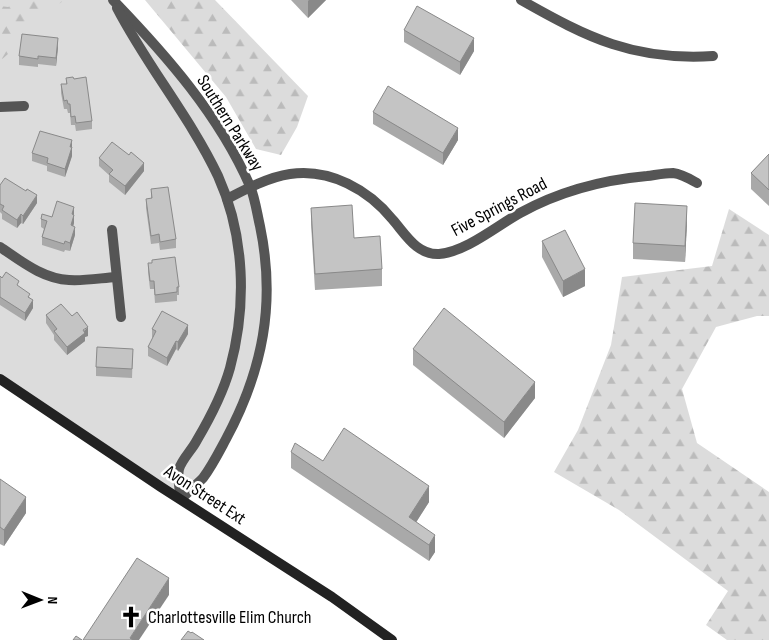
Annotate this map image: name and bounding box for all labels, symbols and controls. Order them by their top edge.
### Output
street label: Southern Parkway [192,71,268,175]
street label: Five Springs Road [448,173,550,241]
street label: Avon Street Ext [160,460,250,529]
north arrow [15,575,65,625]
text: N [44,596,61,604]
church icon: Charlottesville Elim Church [118,604,144,630]
place label: Charlottesville Elim Church [148,607,312,628]

